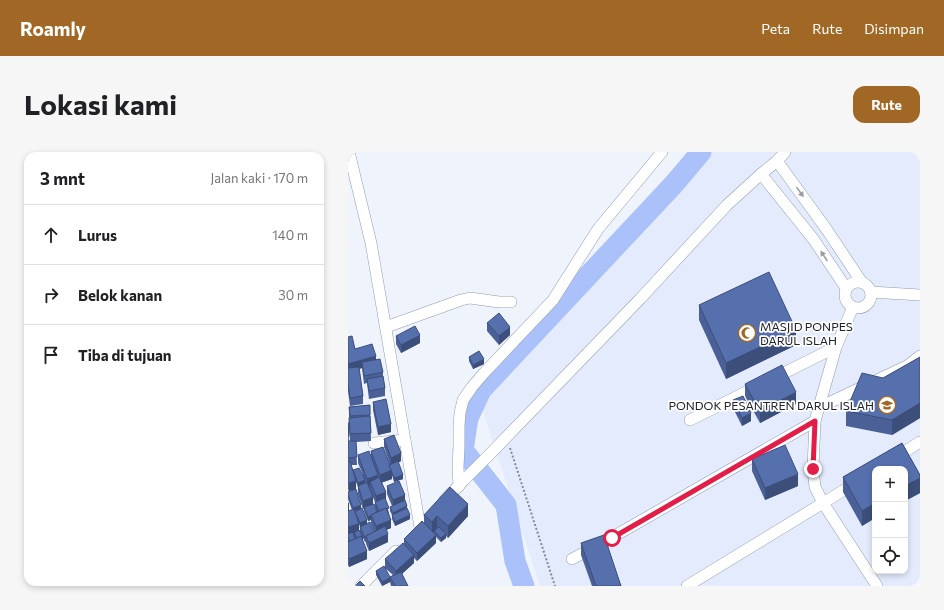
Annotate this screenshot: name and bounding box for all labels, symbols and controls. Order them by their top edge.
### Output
text: Roamly [20,17,86,40]
text: Peta [761,20,790,37]
text: Rute [812,20,842,37]
text: Disimpan [864,20,924,37]
button: Rute [853,86,920,123]
text: Lokasi kami [24,87,177,121]
text: 3 mnt [40,168,85,189]
text: Jalan kaki · 170 m [210,170,308,186]
one-way arrow [795,187,804,198]
icon: ahead [40,224,62,246]
text: Lurus [78,226,117,244]
text: 140 m [272,227,308,243]
one-way arrow [820,251,828,261]
icon: right [40,284,62,306]
text: Belok kanan [78,286,162,304]
text: 30 m [278,287,308,303]
place label: MASJID PONPES DARUL ISLAH [760,319,853,347]
mosque icon: MASJID PONPES DARUL ISLAH [737,323,757,343]
icon: arrive [40,344,62,366]
text: Tiba di tujuan [78,346,172,364]
school or university icon: PONDOK PESANTREN DARUL ISLAH [877,395,897,415]
place label: PONDOK PESANTREN DARUL ISLAH [668,398,874,412]
route end [804,460,822,478]
map controls [872,466,908,574]
button: + [872,466,908,502]
button: − [872,502,908,538]
route start [603,529,621,547]
button: locate [872,538,908,574]

